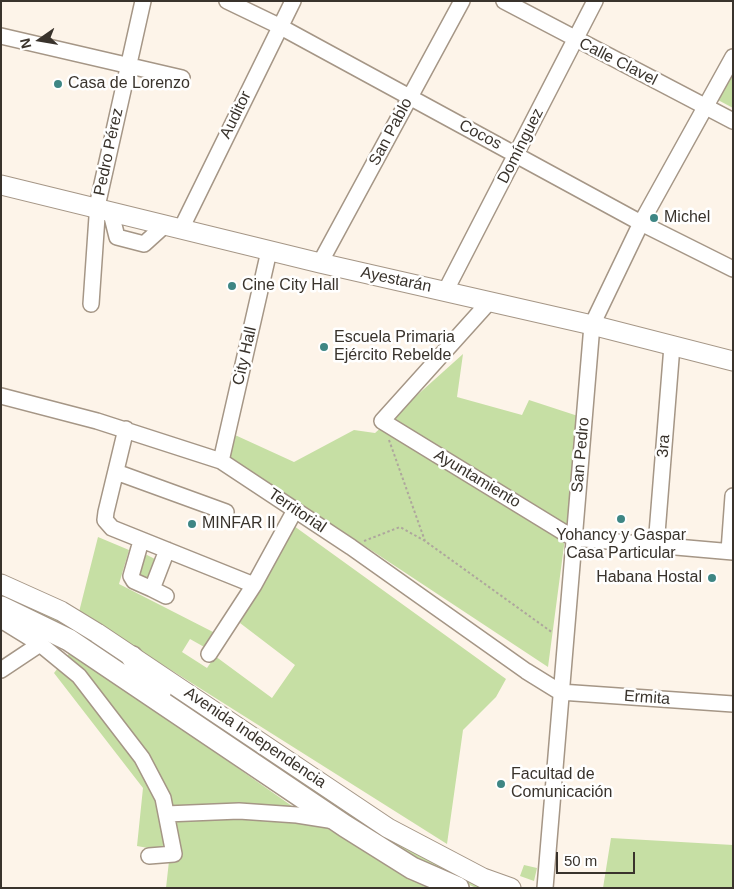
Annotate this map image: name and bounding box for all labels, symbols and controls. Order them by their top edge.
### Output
north arrow [15,15,65,65]
street label: Calle Clavel [576,34,660,90]
text: N [16,37,34,50]
place label: Casa de Lorenzo [68,74,190,94]
marker: Casa de Lorenzo [52,78,64,90]
street label: Auditor [216,88,256,142]
street label: San Pablo [365,95,417,169]
street label: Domínguez [494,105,548,187]
street label: Pedro Pérez [90,107,128,197]
street label: Cocos [455,116,505,154]
place label: Michel [664,208,710,228]
marker: Michel [648,212,660,224]
street label: Ayestarán [359,263,433,297]
place label: Cine City Hall [242,276,339,296]
marker: Cine City Hall [226,280,238,292]
street label: City Hall [229,325,261,387]
place label: Escuela Primaria Ejército Rebelde [334,328,455,366]
marker: Escuela Primaria Ejército Rebelde [318,341,330,353]
street label: San Pedro [568,417,594,493]
street label: 3ra [653,434,675,458]
street label: Ayuntamiento [430,446,524,512]
street label: Territorial [264,485,330,537]
marker: Yohancy y Gaspar Casa Particular [615,513,627,525]
place label: MINFAR II [202,514,276,534]
marker: MINFAR II [186,518,198,530]
place label: Yohancy y Gaspar Casa Particular [556,526,686,564]
place label: Habana Hostal [596,568,702,588]
marker: Habana Hostal [706,572,718,584]
street label: Avenida Independencia [180,683,330,793]
street label: Ermita [623,687,671,709]
place label: Facultad de Comunicación [511,765,612,803]
marker: Facultad de Comunicación [495,778,507,790]
scale bar [559,842,638,874]
text: 50 m [564,852,597,869]

